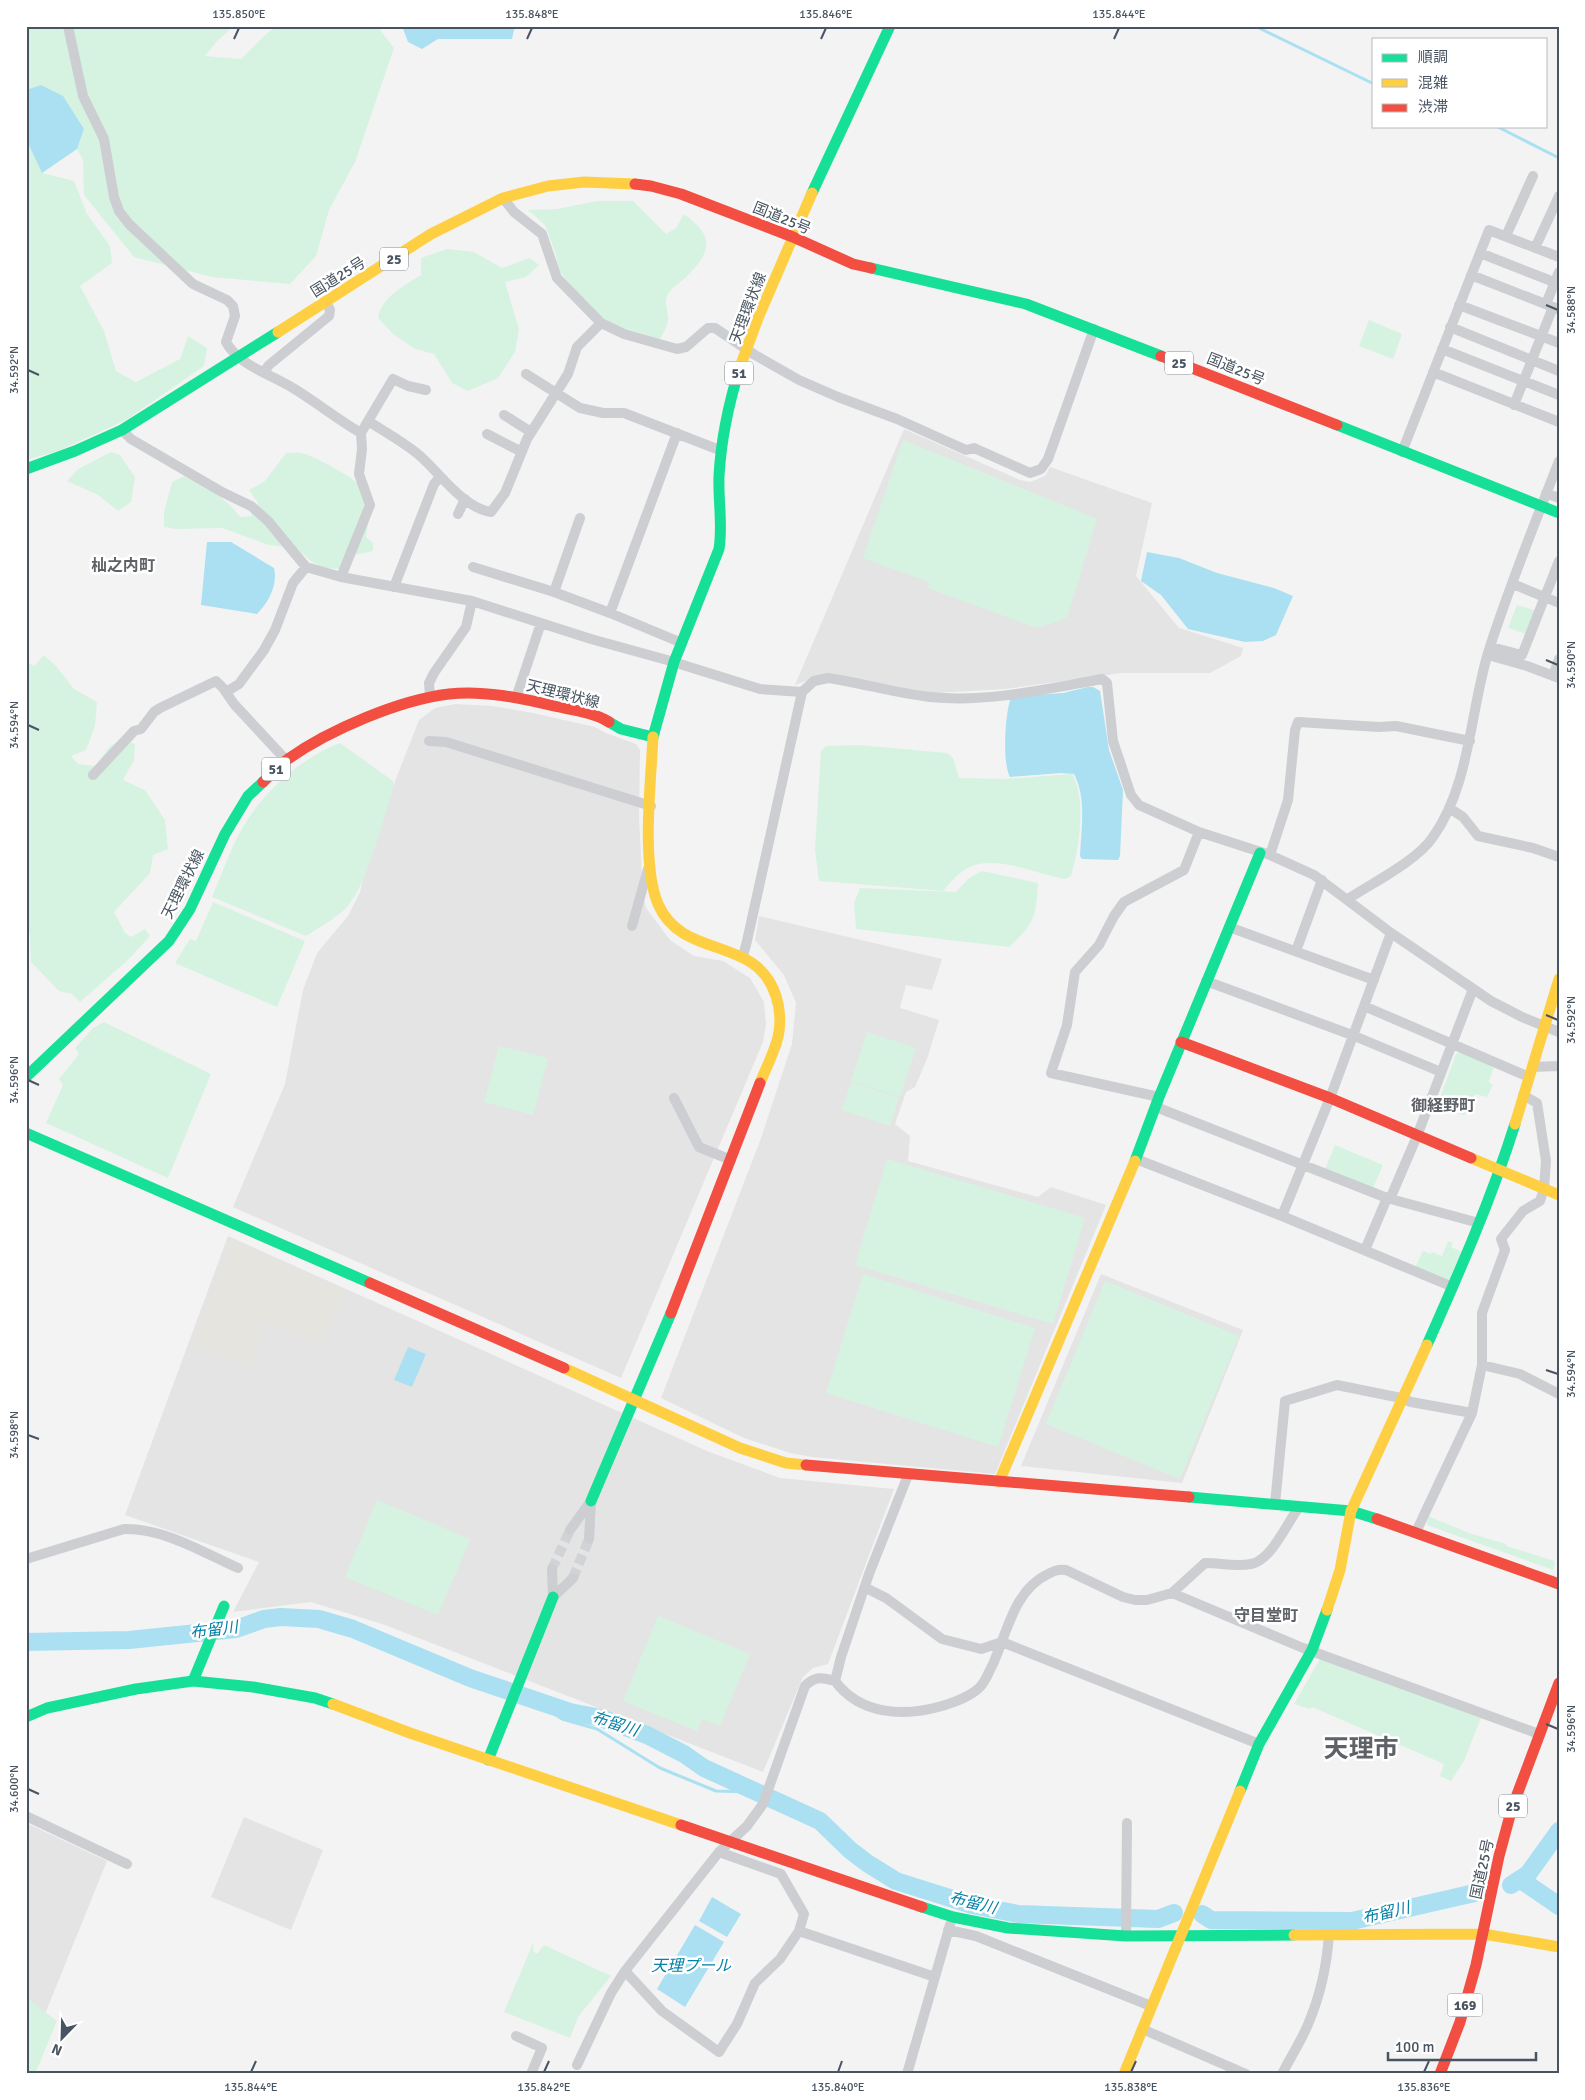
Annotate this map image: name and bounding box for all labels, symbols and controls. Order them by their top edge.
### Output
text: 135.850°E [212,7,266,22]
text: 135.848°E [505,7,559,22]
text: 135.846°E [799,7,853,22]
text: 135.844°E [1092,7,1146,22]
legend [1372,38,1548,128]
text: 順調 [1418,48,1448,66]
text: 混雑 [1418,74,1448,92]
text: 渋滞 [1418,98,1448,116]
street label: 国道25号 [750,198,814,238]
road number: 25 [380,248,408,270]
street label: 国道25号 [307,253,369,301]
street label: 天理環状線 [726,270,770,346]
text: 34.588°N [1564,286,1579,334]
text: 34.592°N [7,346,22,394]
street label: 国道25号 [1204,349,1268,389]
road number: 25 [1165,352,1193,374]
road number: 51 [725,362,753,384]
district label: 杣之内町 [91,556,155,576]
text: 34.590°N [1564,641,1579,689]
street label: 天理環状線 [524,676,602,712]
text: 34.594°N [7,701,22,749]
road number: 51 [262,758,290,781]
street label: 天理環状線 [158,846,208,922]
text: 34.592°N [1564,996,1579,1044]
text: 34.596°N [7,1056,22,1104]
district label: 御経野町 [1411,1096,1475,1116]
text: 34.594°N [1564,1350,1579,1398]
text: 34.598°N [7,1411,22,1459]
district label: 守目堂町 [1234,1606,1298,1626]
water label: 布留川 [189,1617,241,1643]
text: 34.596°N [1564,1705,1579,1753]
water label: 布留川 [589,1707,643,1742]
district label: 天理市 [1323,1733,1399,1764]
text: 34.600°N [7,1765,22,1813]
road number: 25 [1499,1794,1527,1818]
street label: 国道25号 [1467,1837,1497,1901]
water label: 布留川 [947,1887,1001,1919]
water label: 布留川 [1360,1897,1414,1928]
water label: 天理プール [651,1956,732,1976]
road number: 169 [1448,1994,1482,2016]
north arrow [38,2012,88,2062]
scale bar [1388,2030,1535,2062]
text: 100 m [1395,2038,1435,2056]
text: N [49,2040,65,2059]
text: 135.844°E [224,2080,278,2095]
text: 135.842°E [517,2080,571,2095]
text: 135.840°E [811,2080,865,2095]
text: 135.838°E [1104,2080,1158,2095]
text: 135.836°E [1397,2080,1451,2095]

